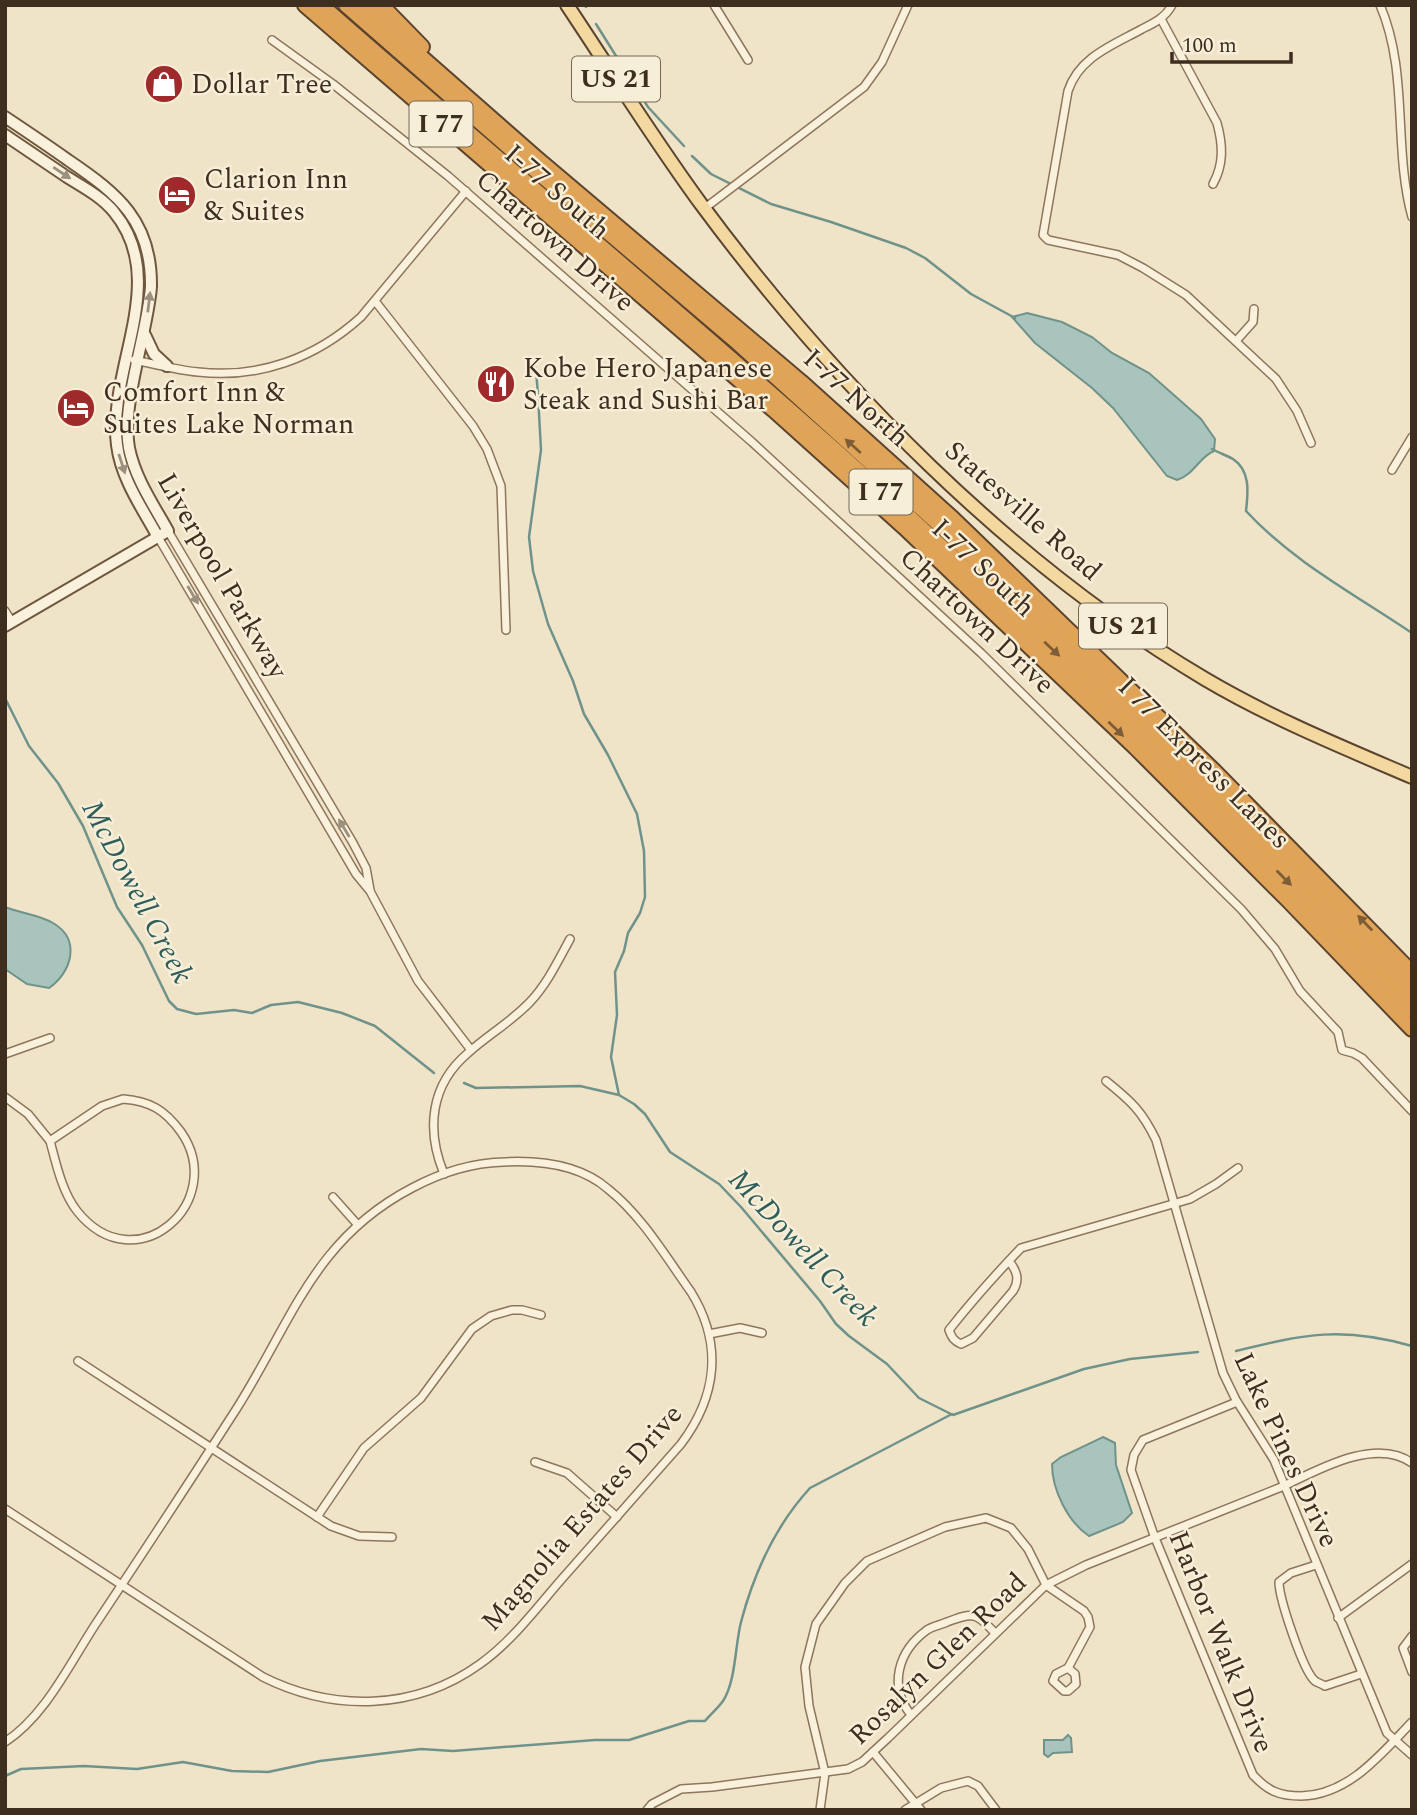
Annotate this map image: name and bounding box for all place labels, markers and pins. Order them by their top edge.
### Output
shop icon: Dollar Tree [143,63,185,105]
place label: Dollar Tree [191,63,332,106]
place label: Clarion Inn & Suites [204,158,348,233]
hotel icon: Clarion Inn & Suites [156,174,198,216]
place label: Kobe Hero Japanese Steak and Sushi Bar [523,347,772,422]
restaurant icon: Kobe Hero Japanese Steak and Sushi Bar [475,363,517,405]
place label: Comfort Inn & Suites Lake Norman [103,371,354,446]
hotel icon: Comfort Inn & Suites Lake Norman [55,387,97,429]

